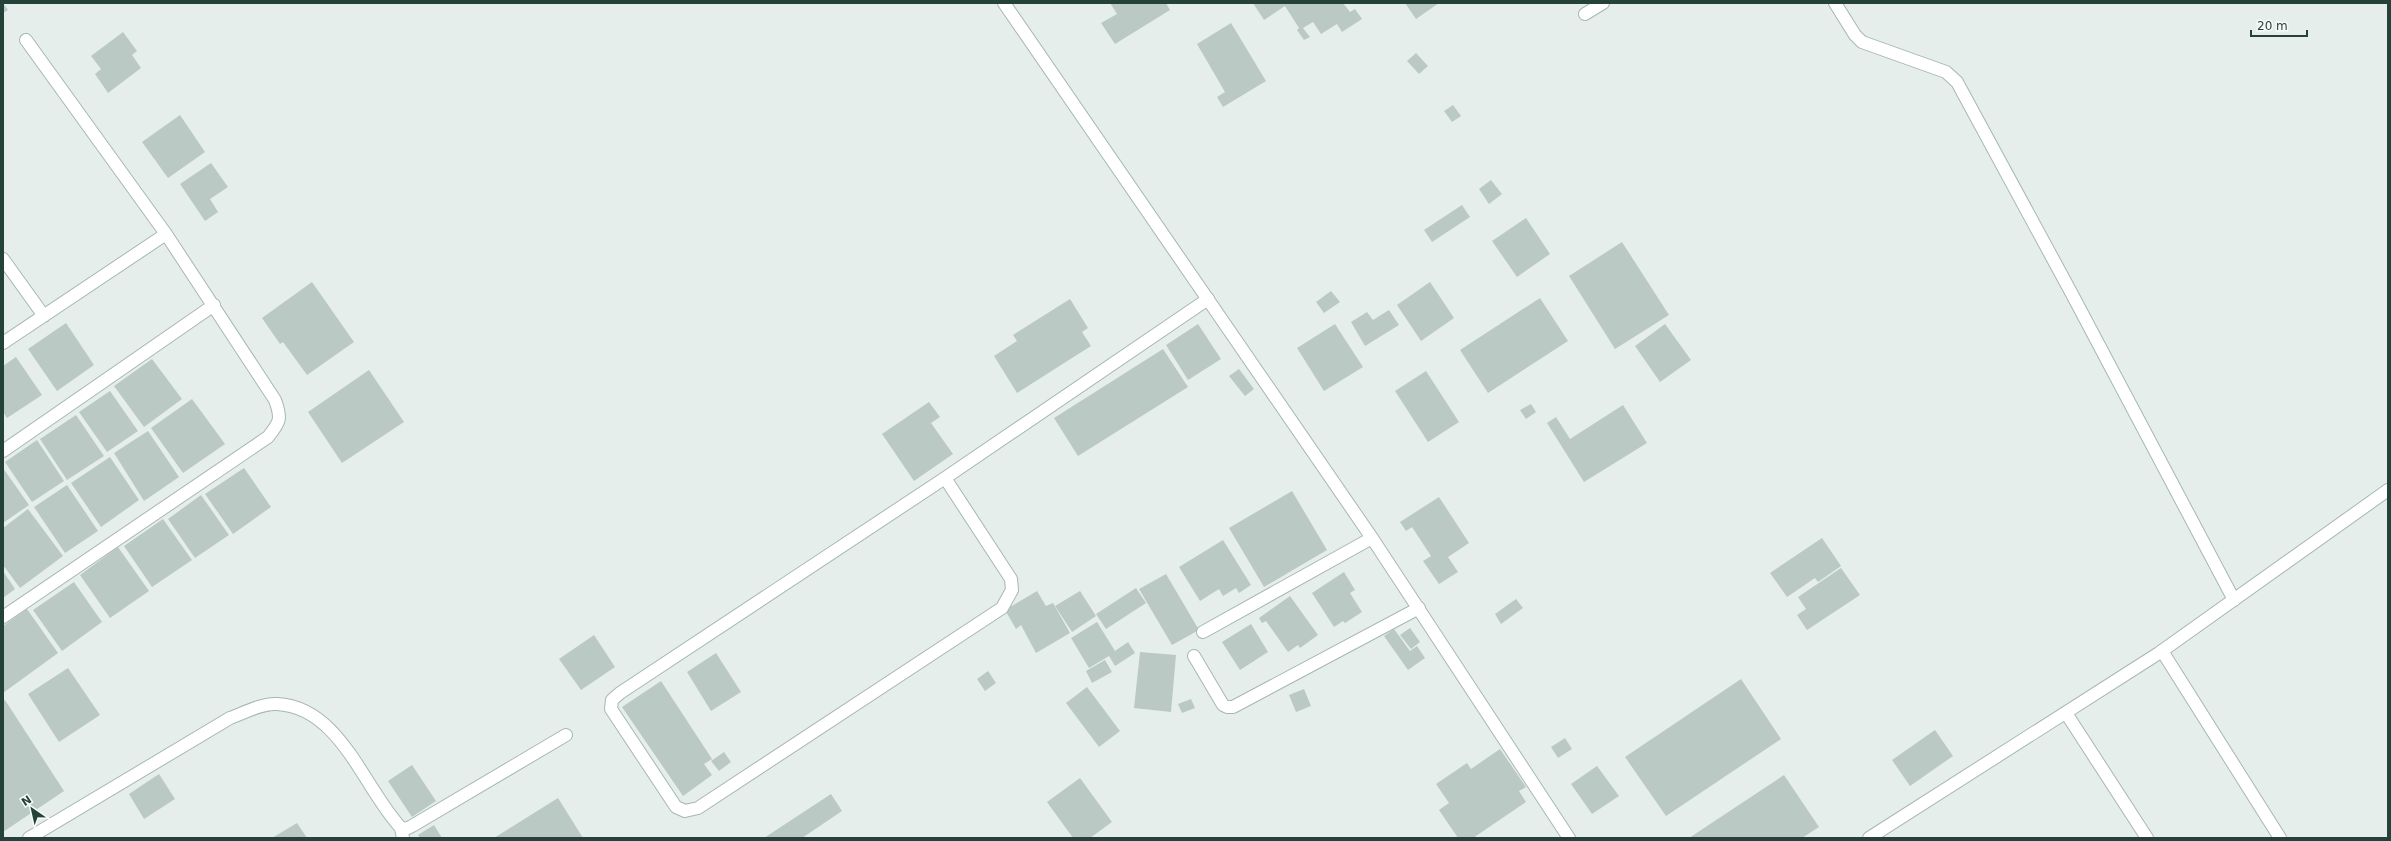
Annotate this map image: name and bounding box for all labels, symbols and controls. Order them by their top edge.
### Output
scale bar [2251,12,2307,38]
text: 20 m [2257,19,2288,33]
north arrow [12,789,52,829]
text: N [19,793,34,809]

